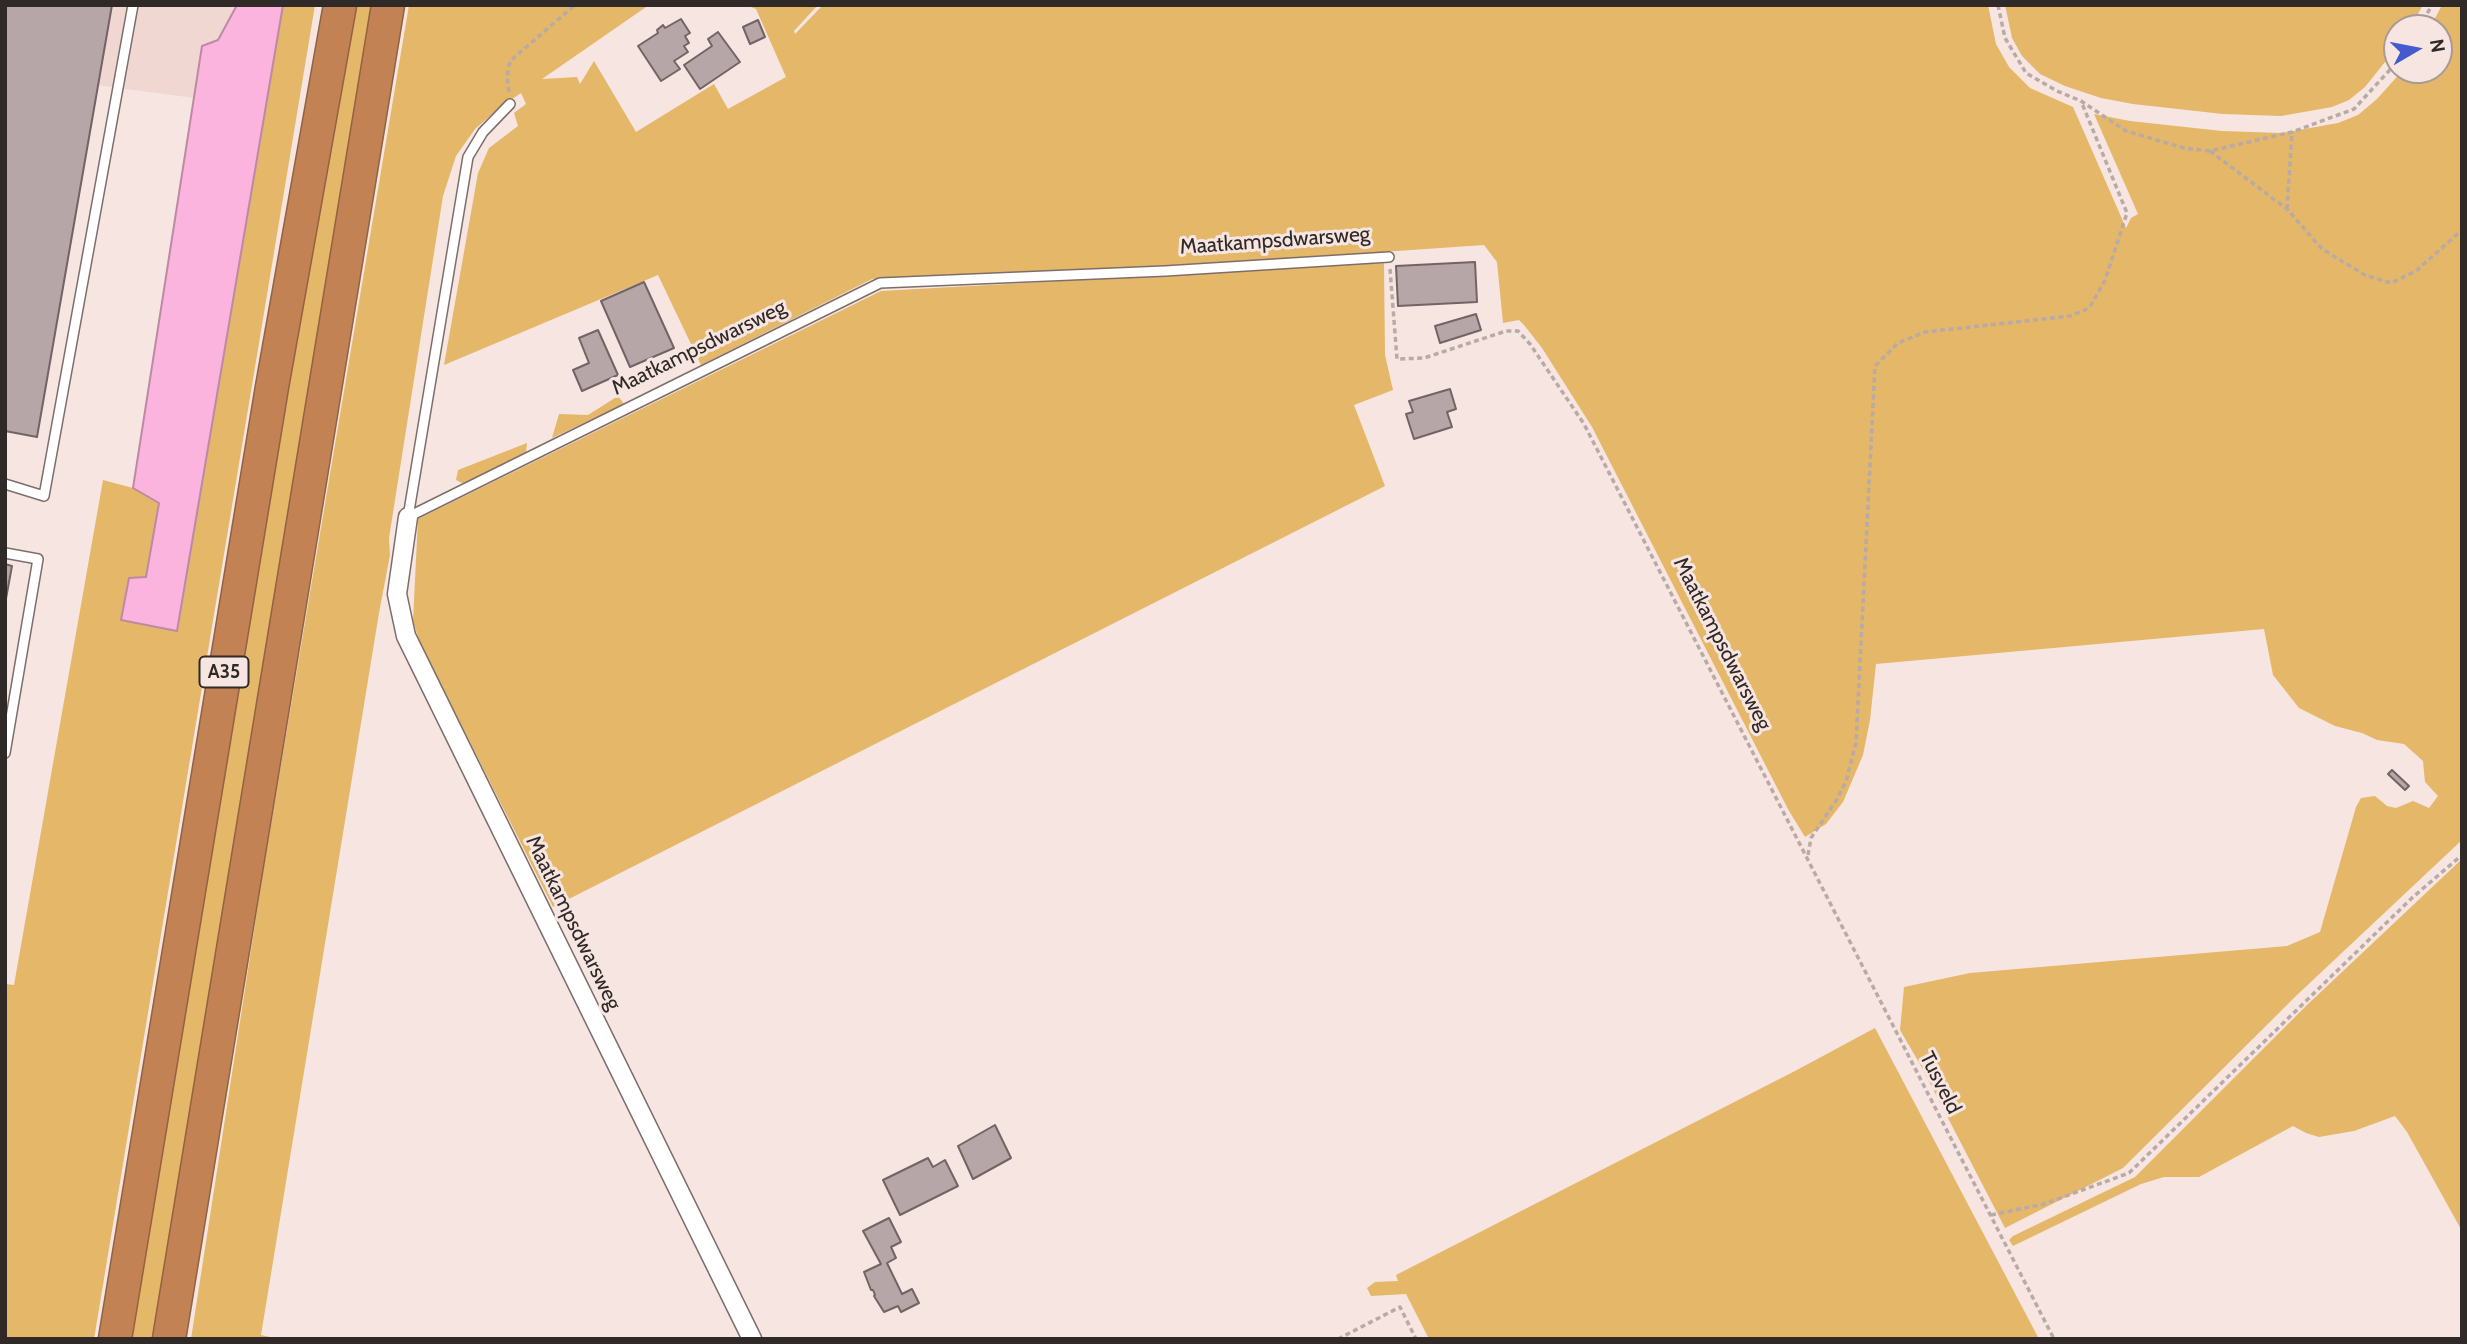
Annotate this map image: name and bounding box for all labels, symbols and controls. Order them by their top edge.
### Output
north arrow [2383,14,2453,84]
text: N [2425,37,2450,54]
street label: Maatkampsdwarsweg [1179,222,1371,260]
street label: Maatkampsdwarsweg [608,295,790,401]
street label: Maatkampsdwarsweg [1667,553,1777,735]
road number: A35 [200,656,248,688]
street label: Maatkampsdwarsweg [520,832,626,1014]
street label: Tusveld [1914,1048,1966,1118]

